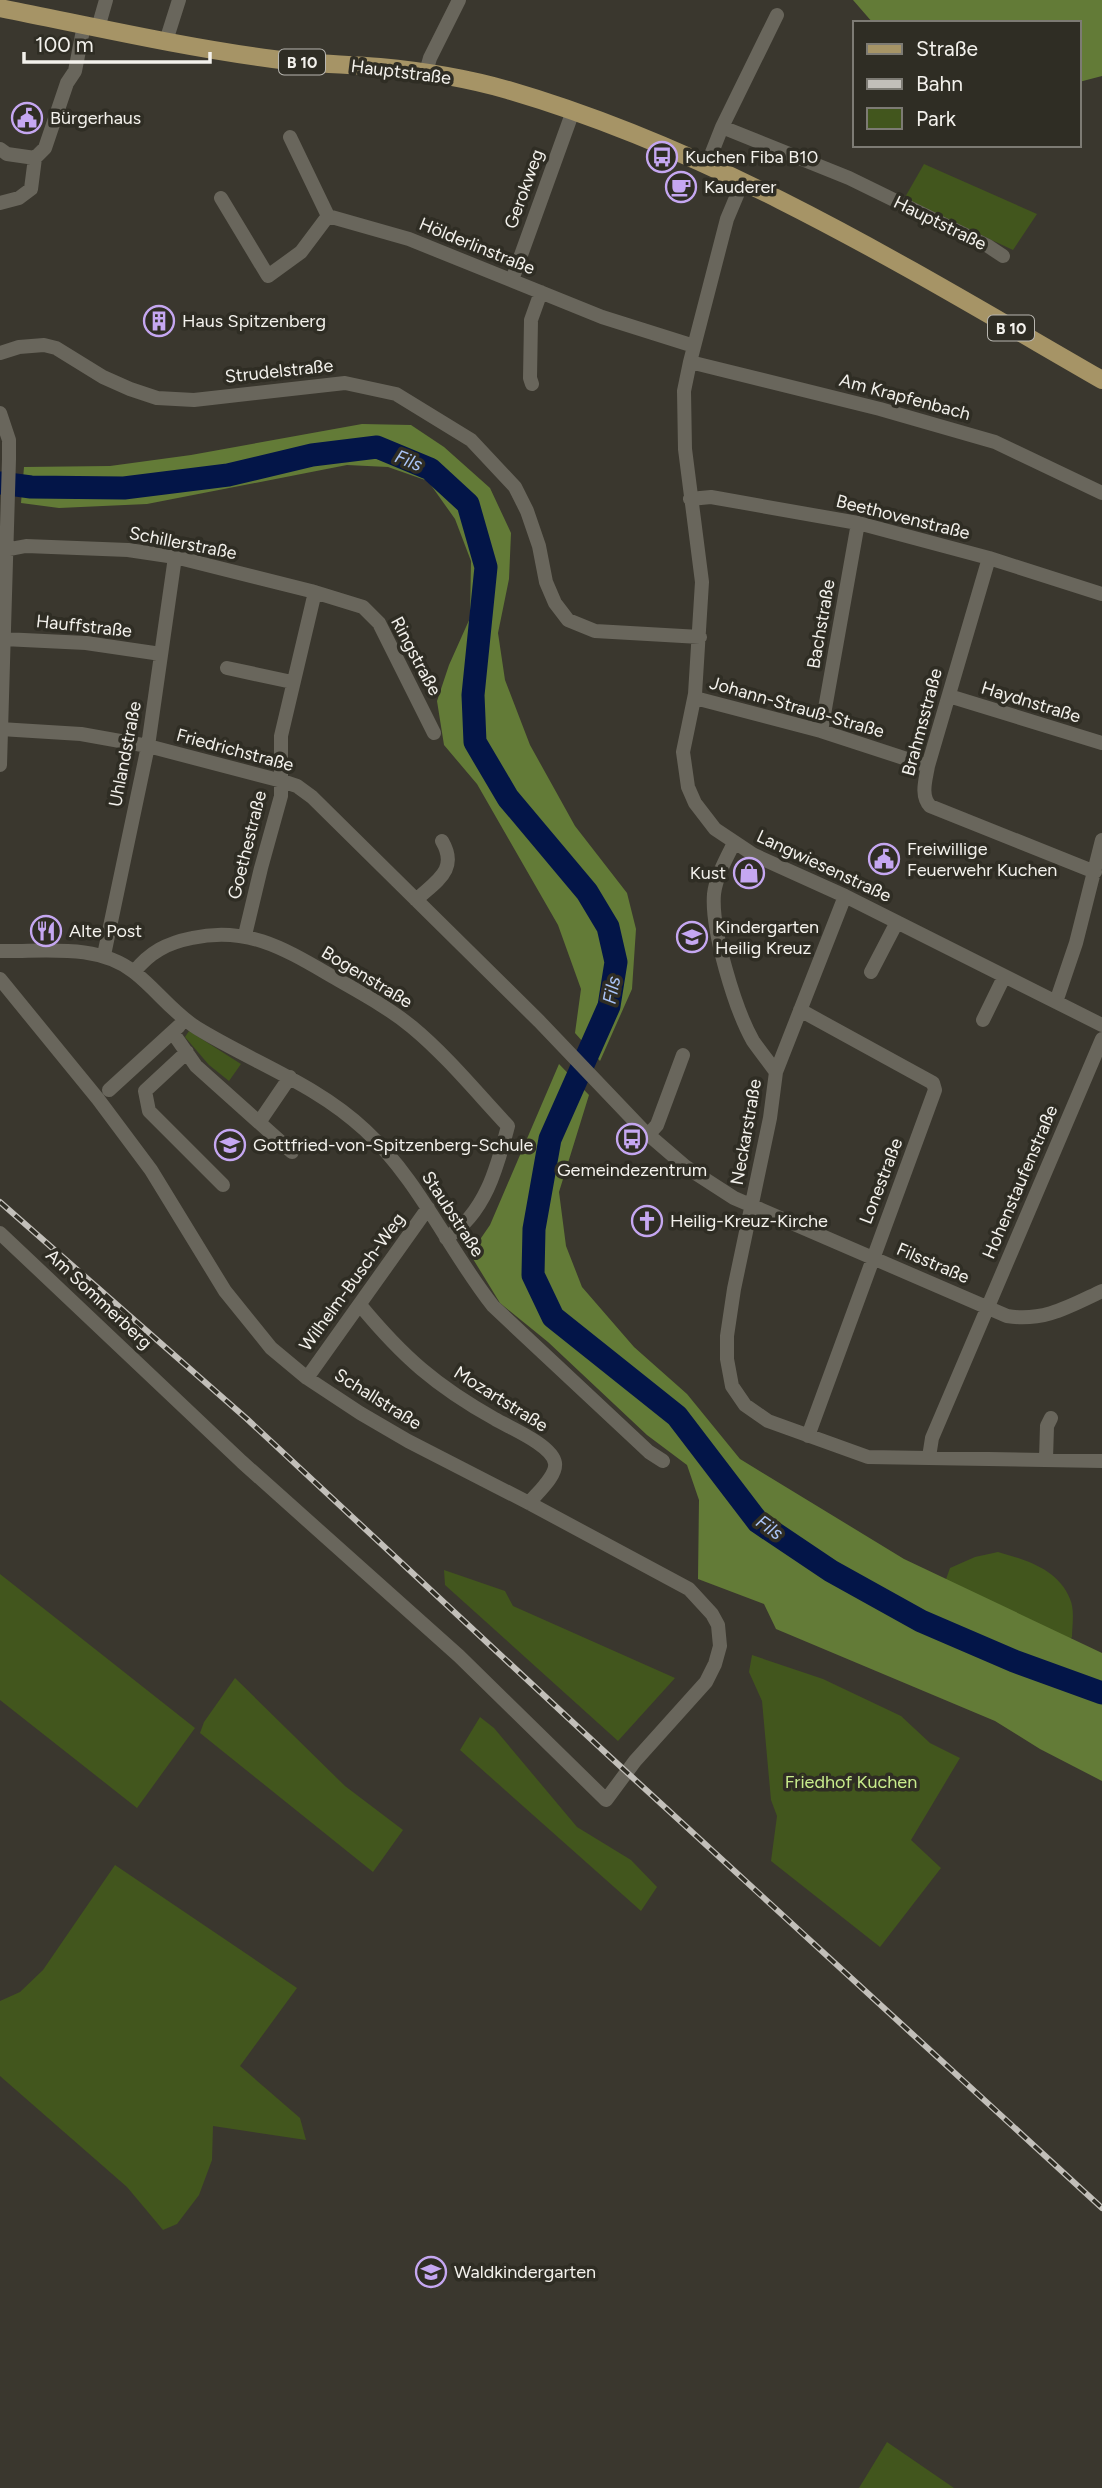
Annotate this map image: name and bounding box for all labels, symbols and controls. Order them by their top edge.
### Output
scale bar [24,21,210,65]
legend [853,21,1081,147]
text: 100 m [35,32,94,57]
text: Straße [916,36,978,61]
road number: B 10 [279,50,325,74]
street label: Hauptstraße [350,55,452,89]
text: Bahn [916,71,963,96]
public building icon: Bürgerhaus [10,101,44,135]
text: Park [916,106,957,131]
place label: Bürgerhaus [50,107,141,129]
bus stop icon: Kuchen Fiba B10 [645,140,679,174]
street label: Gerokweg [499,146,549,232]
place label: Kuchen Fiba B10 [685,146,818,168]
cafe icon: Kauderer [664,170,698,204]
place label: Kauderer [704,176,776,198]
street label: Hauptstraße [890,191,990,255]
street label: Hölderlinstraße [416,213,538,279]
building icon: Haus Spitzenberg [142,304,176,338]
place label: Haus Spitzenberg [182,310,326,332]
road number: B 10 [988,316,1034,340]
street label: Strudelstraße [224,354,334,388]
street label: Am Krapfenbach [837,369,973,425]
water label: Fils [392,445,426,476]
street label: Beethovenstraße [834,490,972,544]
street label: Schillerstraße [127,522,239,564]
street label: Bachstraße [802,577,840,670]
street label: Hauffstraße [35,610,133,642]
street label: Ringstraße [386,613,446,699]
street label: Brahmsstraße [897,666,947,778]
street label: Johann-Strauß-Straße [707,672,887,742]
street label: Haydnstraße [979,676,1084,728]
street label: Uhlandstraße [104,699,146,809]
street label: Friedrichstraße [174,724,296,776]
street label: Goethestraße [223,788,271,902]
street label: Langwiesenstraße [753,825,895,907]
place label: Freiwillige Feuerwehr Kuchen [907,838,1057,881]
public building icon: Freiwillige Feuerwehr Kuchen [867,842,901,876]
shop icon: Kust [732,856,766,890]
place label: Kust [690,862,726,884]
restaurant icon: Alte Post [29,914,63,948]
place label: Kindergarten Heilig Kreuz [715,916,819,959]
place label: Alte Post [69,920,142,942]
school or university icon: Kindergarten Heilig Kreuz [675,920,709,954]
street label: Bogenstraße [317,941,417,1013]
water label: Fils [598,974,625,1006]
street label: Neckarstraße [726,1077,766,1187]
street label: Hohenstaufenstraße [978,1102,1062,1262]
bus stop icon: Gemeindezentrum [615,1122,649,1156]
school or university icon: Gottfried-von-Spitzenberg-Schule [213,1128,247,1162]
place label: Gottfried-von-Spitzenberg-Schule [253,1134,533,1156]
street label: Lonestraße [855,1135,907,1227]
place label: Gemeindezentrum [557,1159,707,1181]
street label: Staubstraße [417,1167,489,1261]
church icon: Heilig-Kreuz-Kirche [630,1204,664,1238]
street label: Wilhelm-Busch-Weg [294,1208,410,1356]
place label: Heilig-Kreuz-Kirche [670,1210,828,1232]
street label: Filsstraße [893,1238,973,1288]
street label: Am Sommerberg [41,1244,157,1354]
street label: Mozartstraße [450,1361,552,1437]
street label: Schallstraße [330,1364,426,1434]
water label: Fils [752,1510,788,1545]
park label: Friedhof Kuchen [785,1771,917,1793]
school or university icon: Waldkindergarten [414,2255,448,2289]
place label: Waldkindergarten [454,2261,596,2283]

